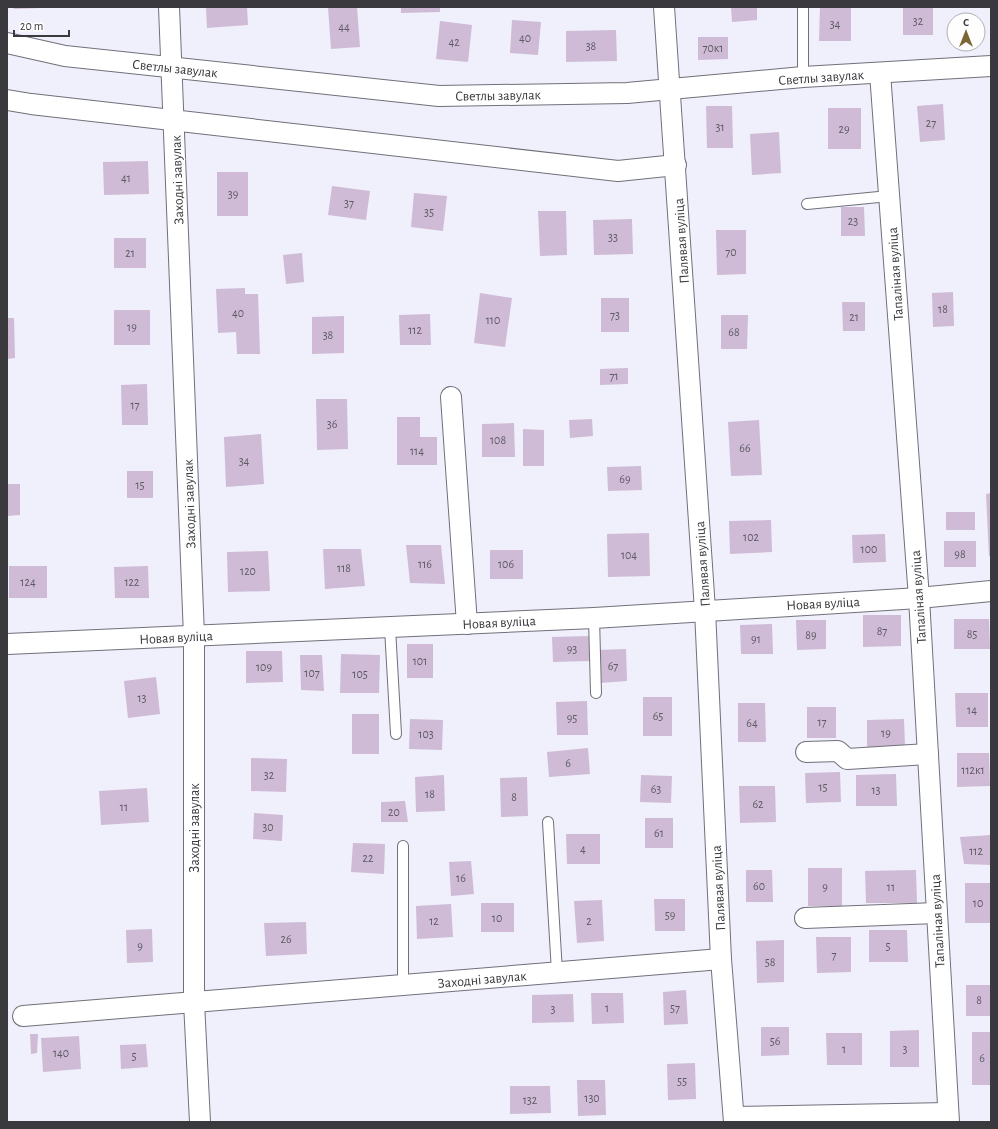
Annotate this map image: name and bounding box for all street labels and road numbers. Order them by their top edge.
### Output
street label: Светлы завулак [132,58,219,80]
street label: Светлы завулак [778,68,865,88]
street label: Светлы завулак [455,88,542,104]
street label: Заходні завулак [169,134,187,225]
street label: Палявая вуліца [672,197,692,284]
street label: Тапаліная вуліца [886,226,906,321]
street label: Заходні завулак [181,458,199,549]
street label: Палявая вуліца [693,520,713,607]
street label: Тапаліная вуліца [909,549,929,644]
street label: Новая вуліца [786,595,861,613]
street label: Новая вуліца [462,614,537,632]
street label: Новая вуліца [139,629,214,647]
street label: Заходні завулак [188,783,202,873]
street label: Палявая вуліца [710,844,728,931]
street label: Тапаліная вуліца [929,873,947,968]
street label: Заходні завулак [437,969,528,991]

